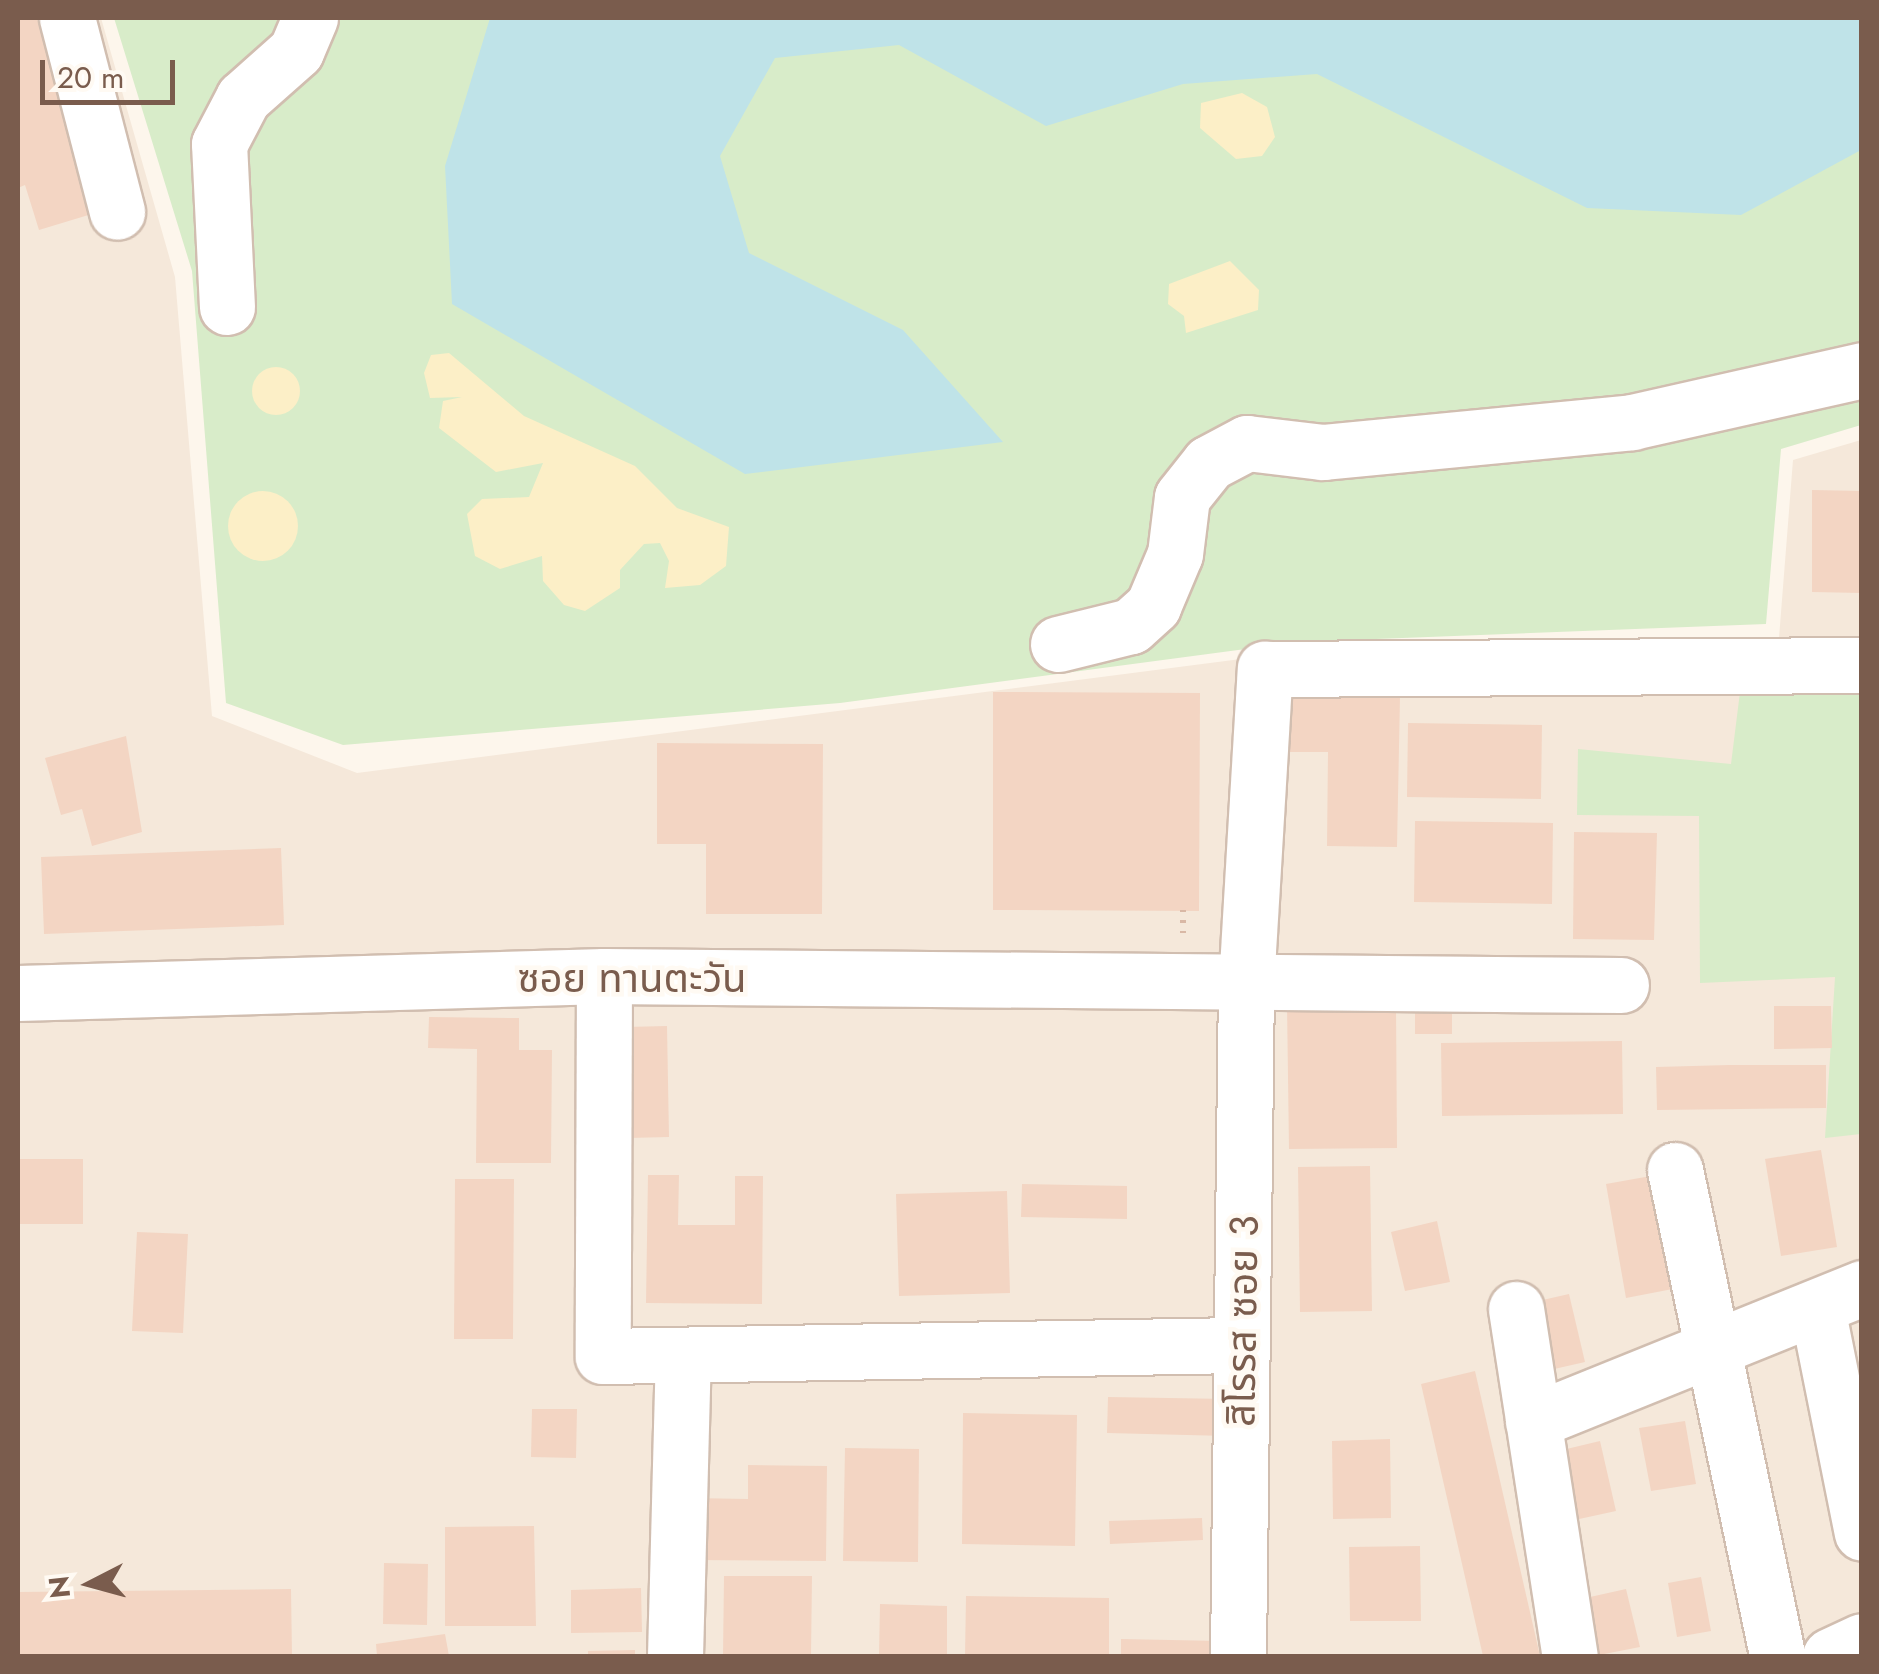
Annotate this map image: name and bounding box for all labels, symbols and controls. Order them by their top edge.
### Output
scale bar [45,40,180,102]
text: 20 m [57,56,124,99]
street label: ซอย ทานตะวัน [517,954,747,1002]
street label: สิโรรส ซอย 3 [1216,1215,1268,1427]
north arrow [40,1534,140,1634]
text: N [38,1574,81,1600]

